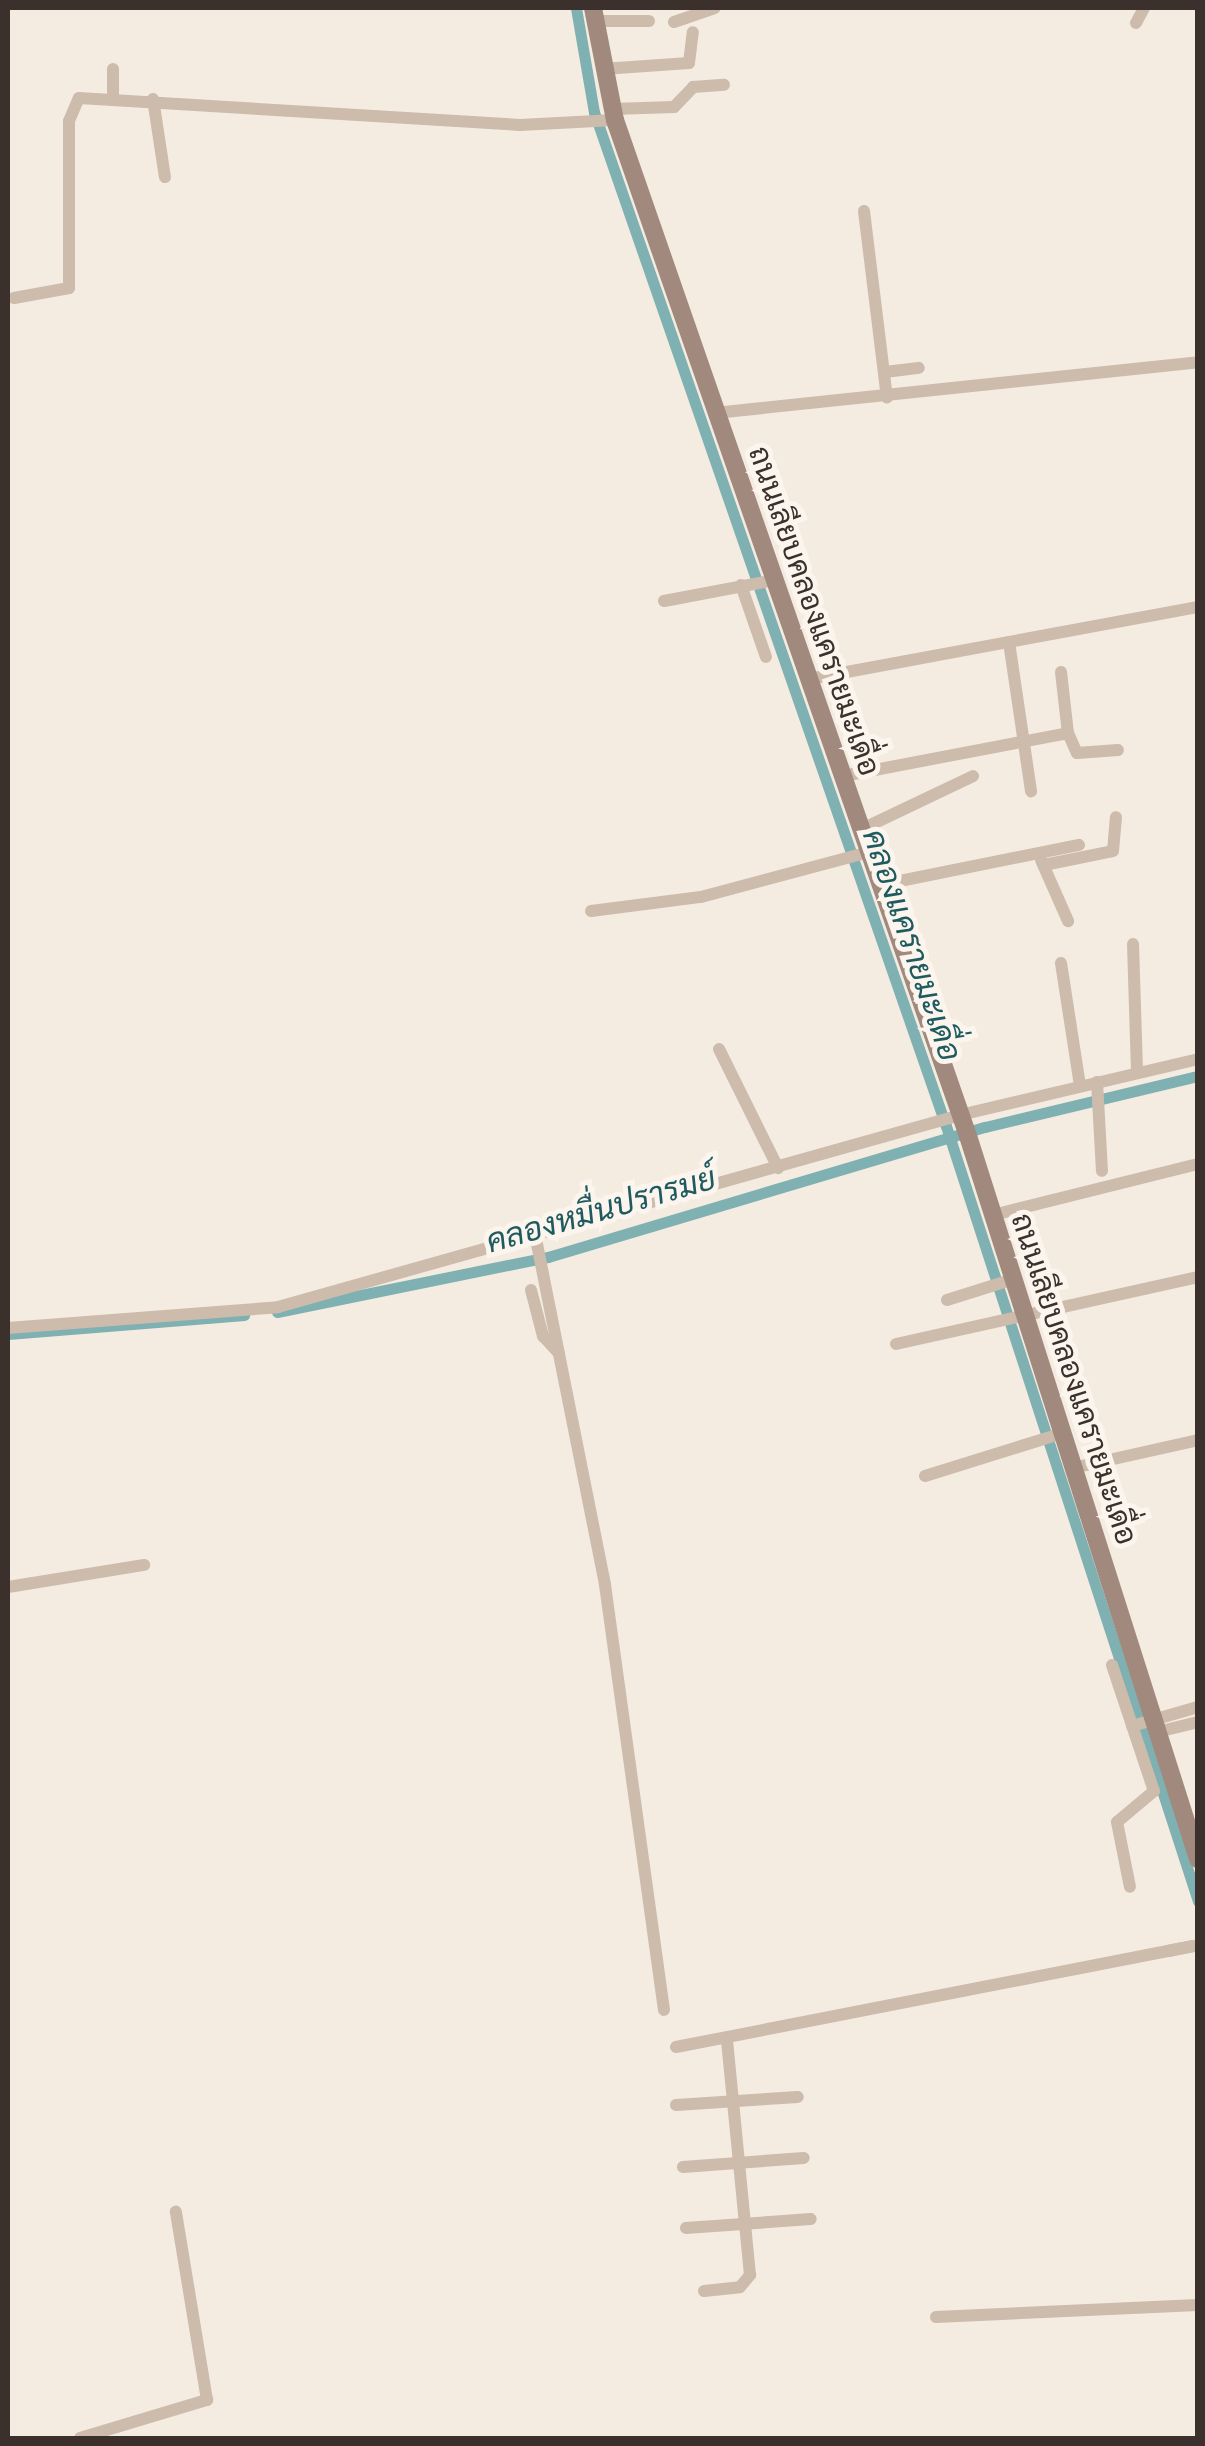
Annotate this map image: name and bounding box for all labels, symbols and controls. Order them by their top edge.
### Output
street label: ถนนเลียบคลองแครายมะเดื่อ [741,441,887,781]
water label: คลองแครายมะเดื่อ [854,824,970,1066]
water label: คลองหมื่นปรารมย์ [482,1159,720,1261]
street label: ถนนเลียบคลองแครายมะเดื่อ [1003,1209,1145,1549]

